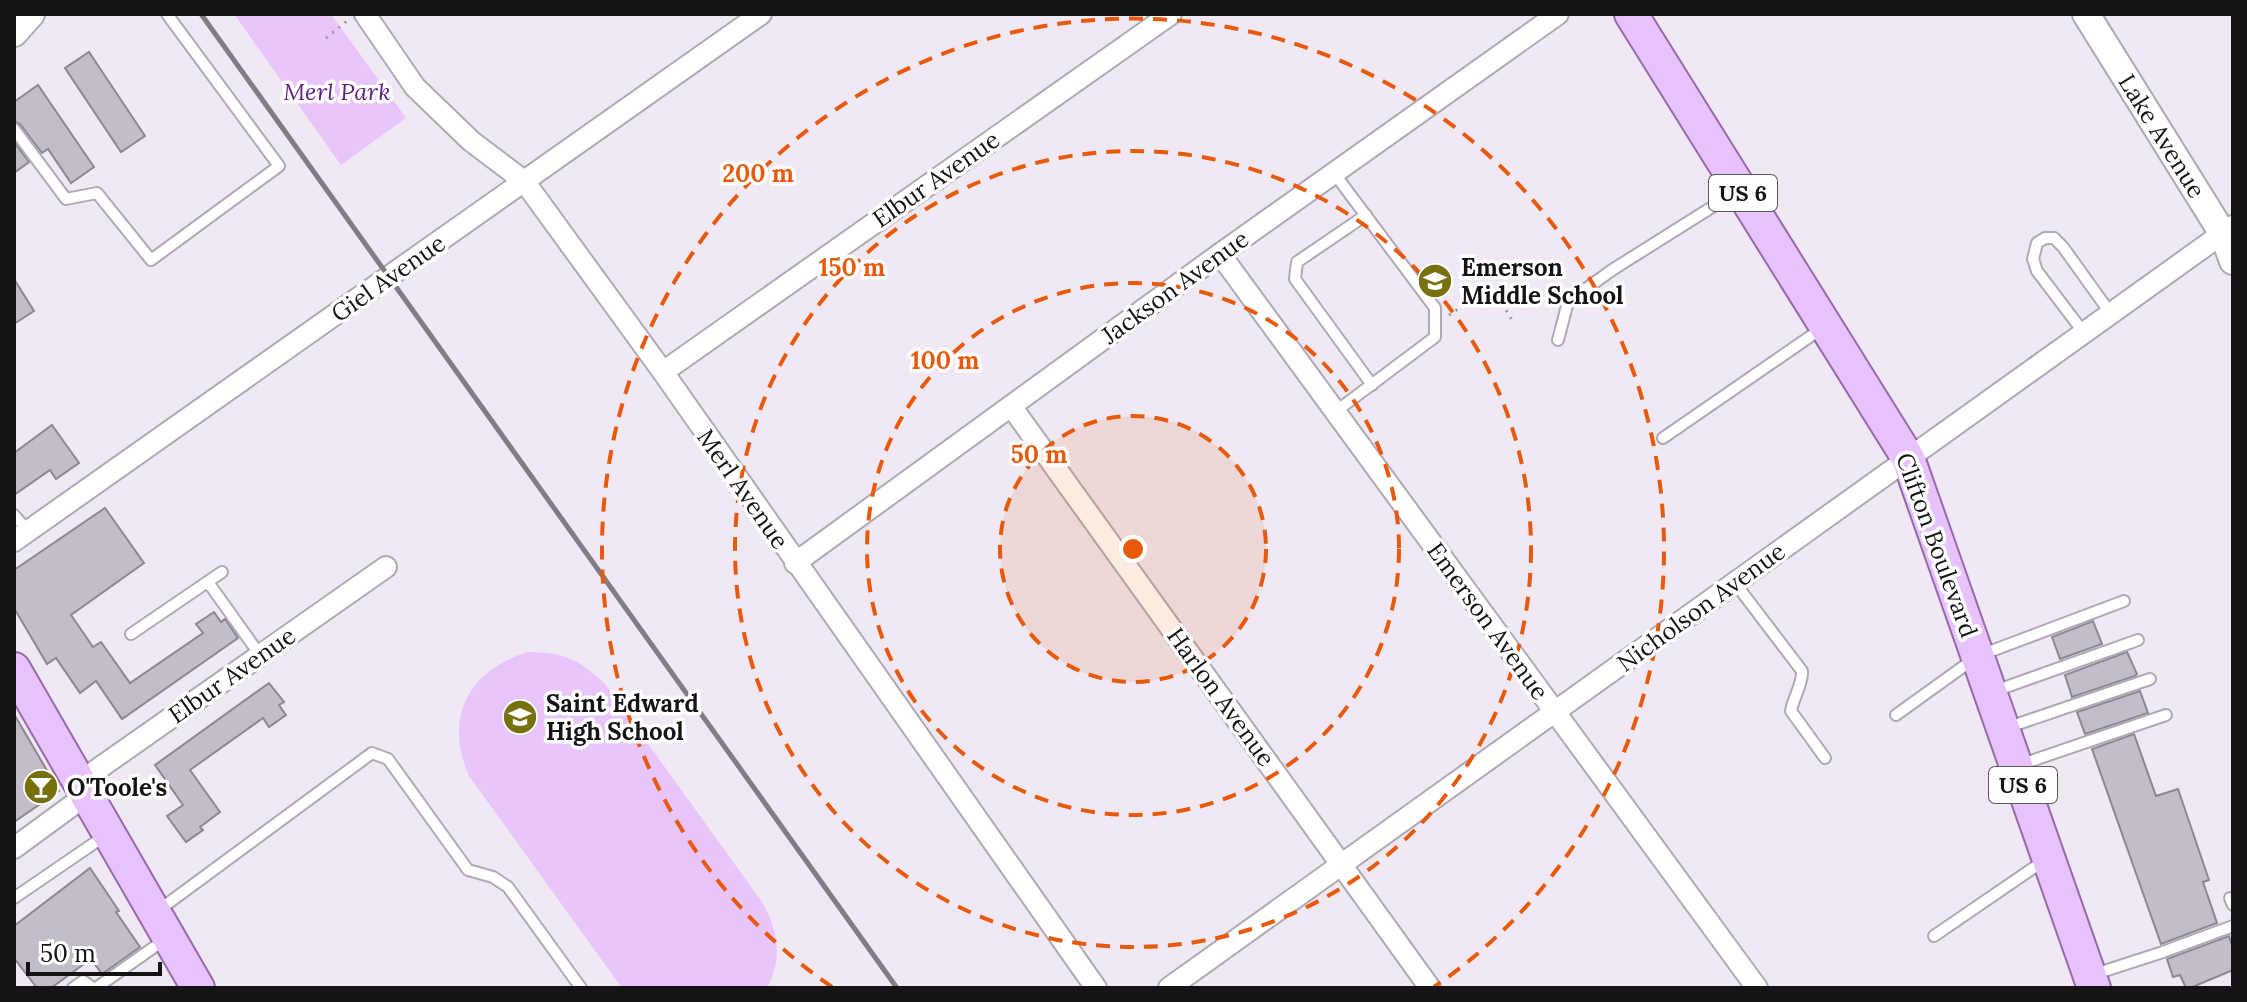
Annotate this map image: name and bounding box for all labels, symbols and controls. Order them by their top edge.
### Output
street label: Lake Avenue [2112,68,2212,204]
park label: Merl Park [283,76,391,107]
street label: Elbur Avenue [867,124,1005,234]
text: 200 m [722,158,794,189]
road number: US 6 [1709,175,1777,211]
street label: Jackson Avenue [1095,223,1255,351]
street label: Giel Avenue [325,227,451,329]
text: 150 m [819,252,885,283]
place label: Emerson Middle School [1461,252,1624,311]
school or university icon: Emerson Middle School [1416,262,1454,300]
text: 100 m [911,345,979,376]
street label: Merl Avenue [690,423,796,555]
text: 50 m [1011,439,1067,470]
street label: Clifton Boulevard [1889,448,1985,642]
centre of rings [1119,535,1147,563]
street label: Emerson Avenue [1420,536,1556,706]
street label: Nicholson Avenue [1611,536,1791,678]
street label: Elbur Avenue [163,620,301,730]
street label: Harlon Avenue [1160,621,1282,773]
place label: Saint Edward High School [546,688,699,747]
school or university icon: Saint Edward High School [501,698,539,736]
road number: US 6 [1989,767,2057,803]
bar icon: O'Toole's [22,768,60,806]
place label: O'Toole's [67,772,167,803]
scale bar [28,926,160,976]
text: 50 m [40,938,96,969]

